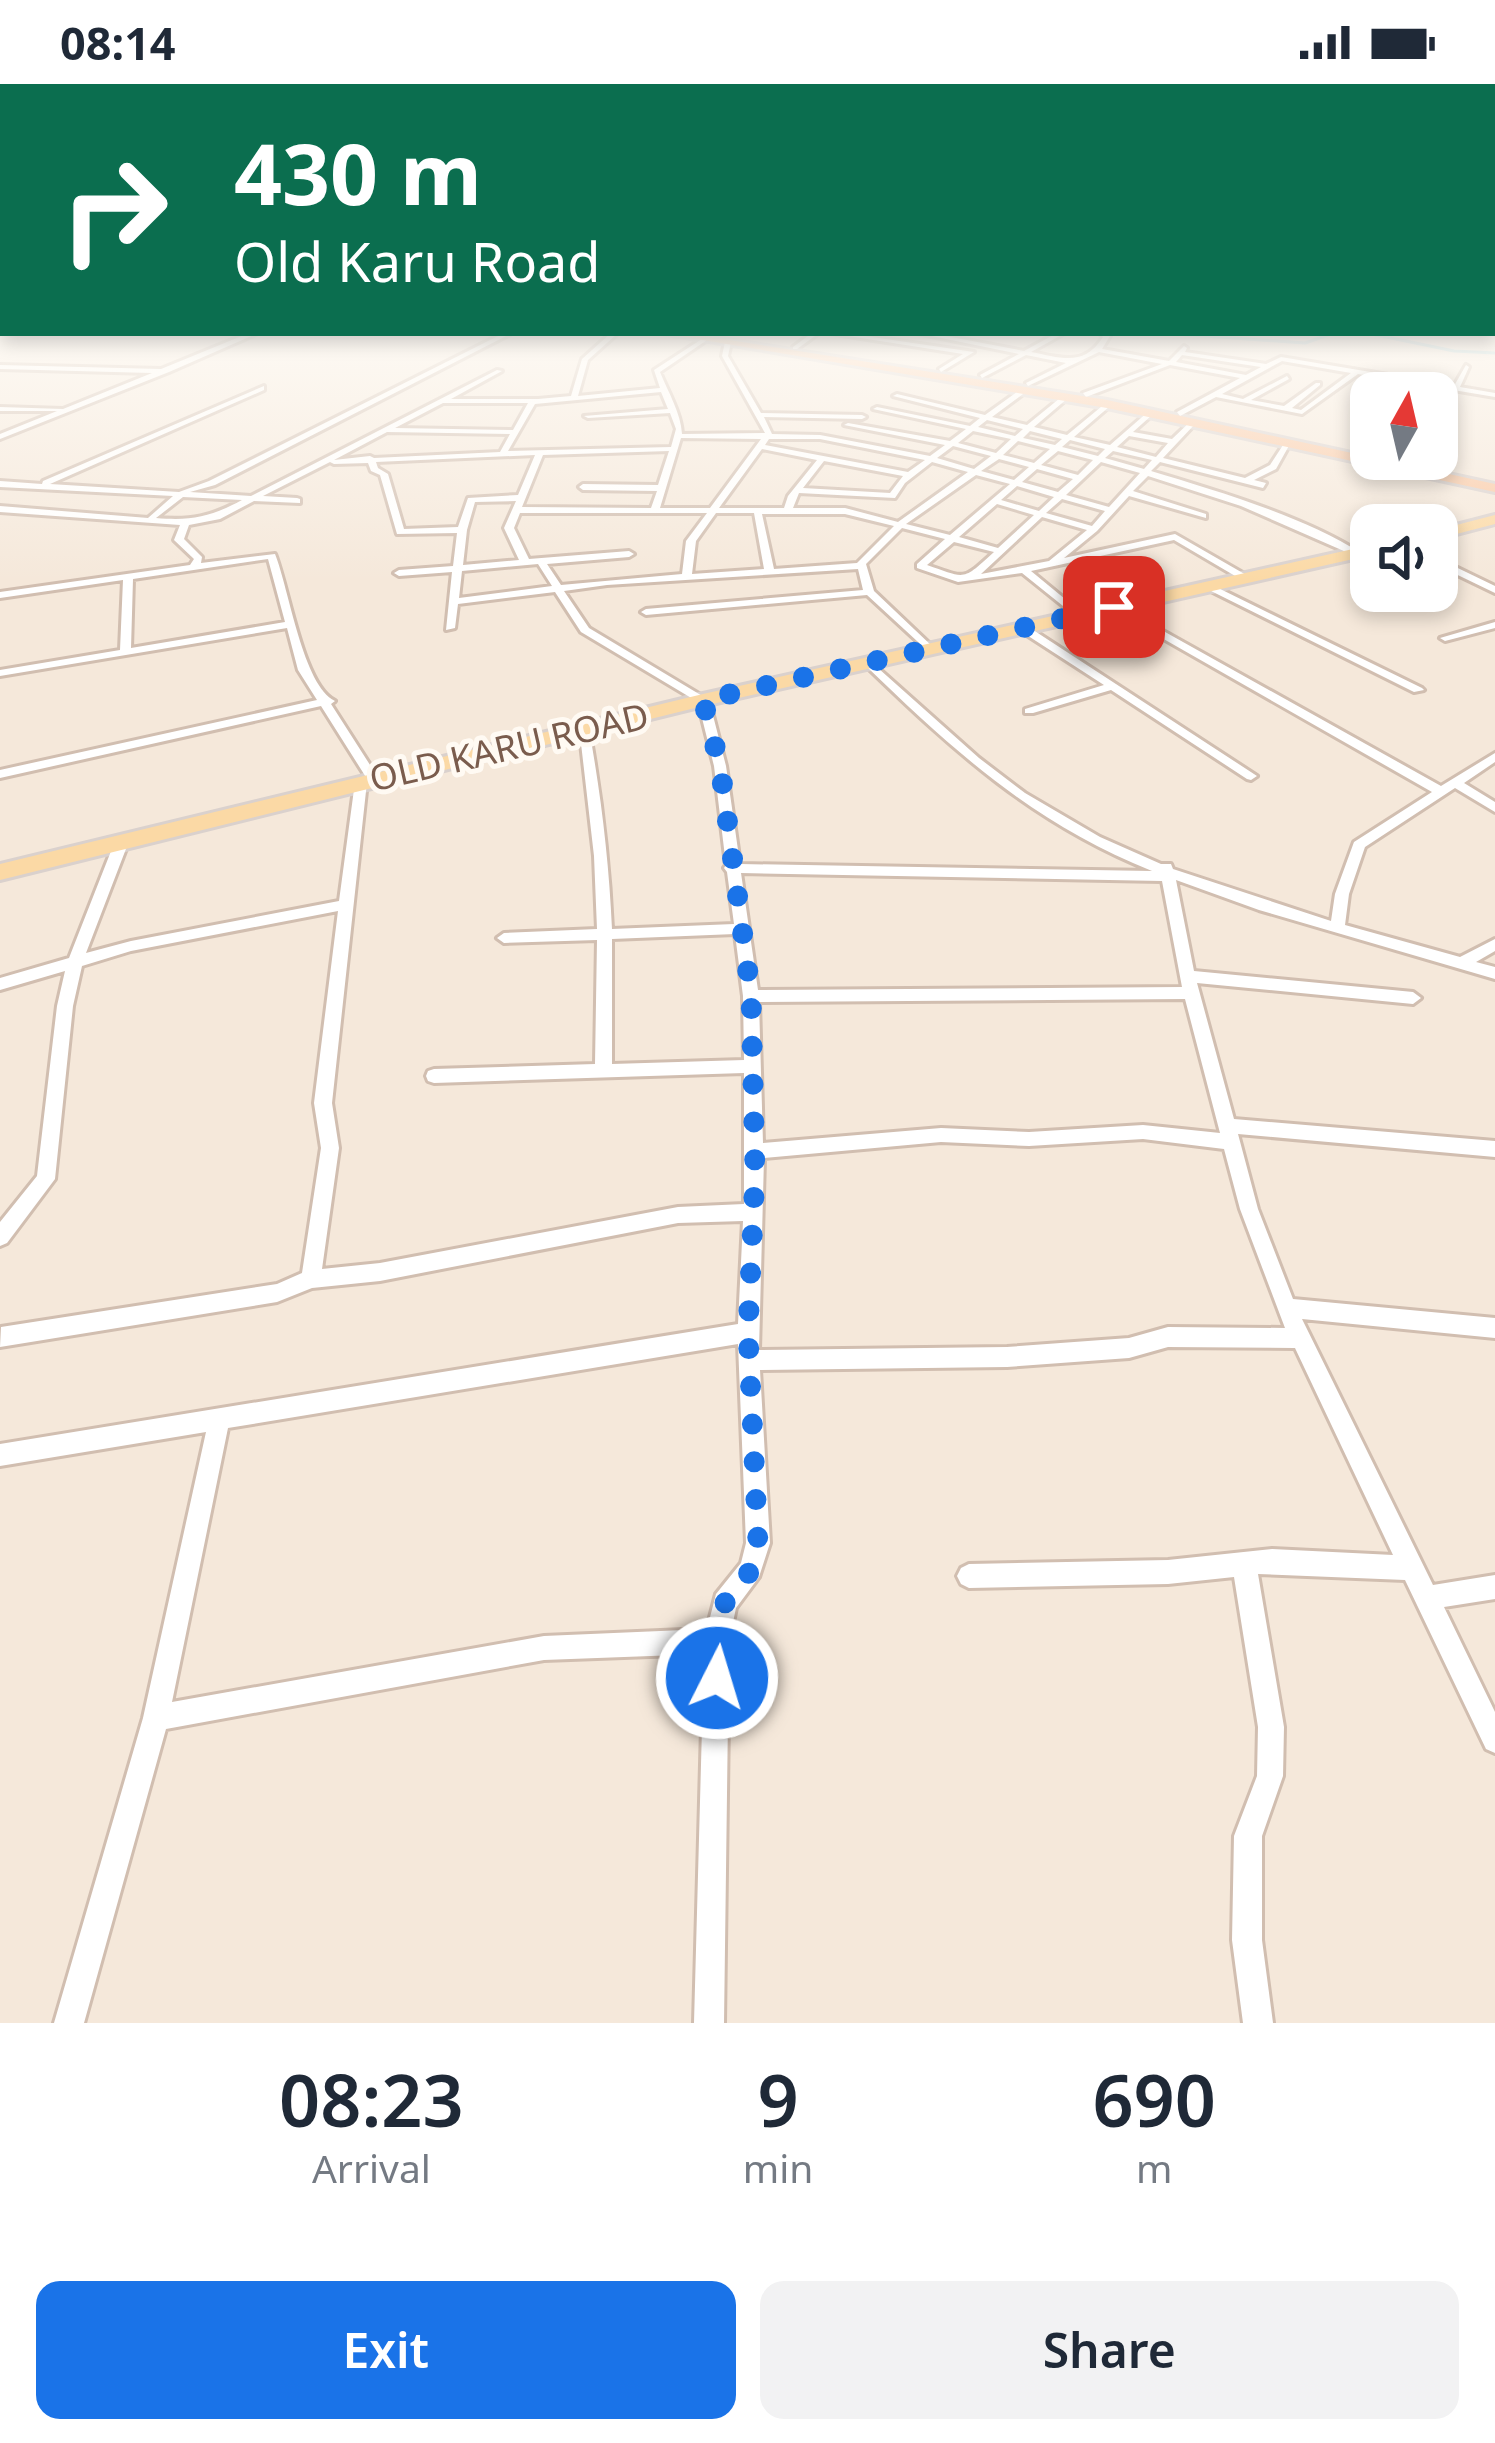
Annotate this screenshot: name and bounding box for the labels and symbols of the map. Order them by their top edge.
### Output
north arrow [1350,372,1458,480]
pin [1063,556,1165,658]
street label: OLD KARU ROAD [364,691,653,802]
position arrow [654,1615,780,1741]

